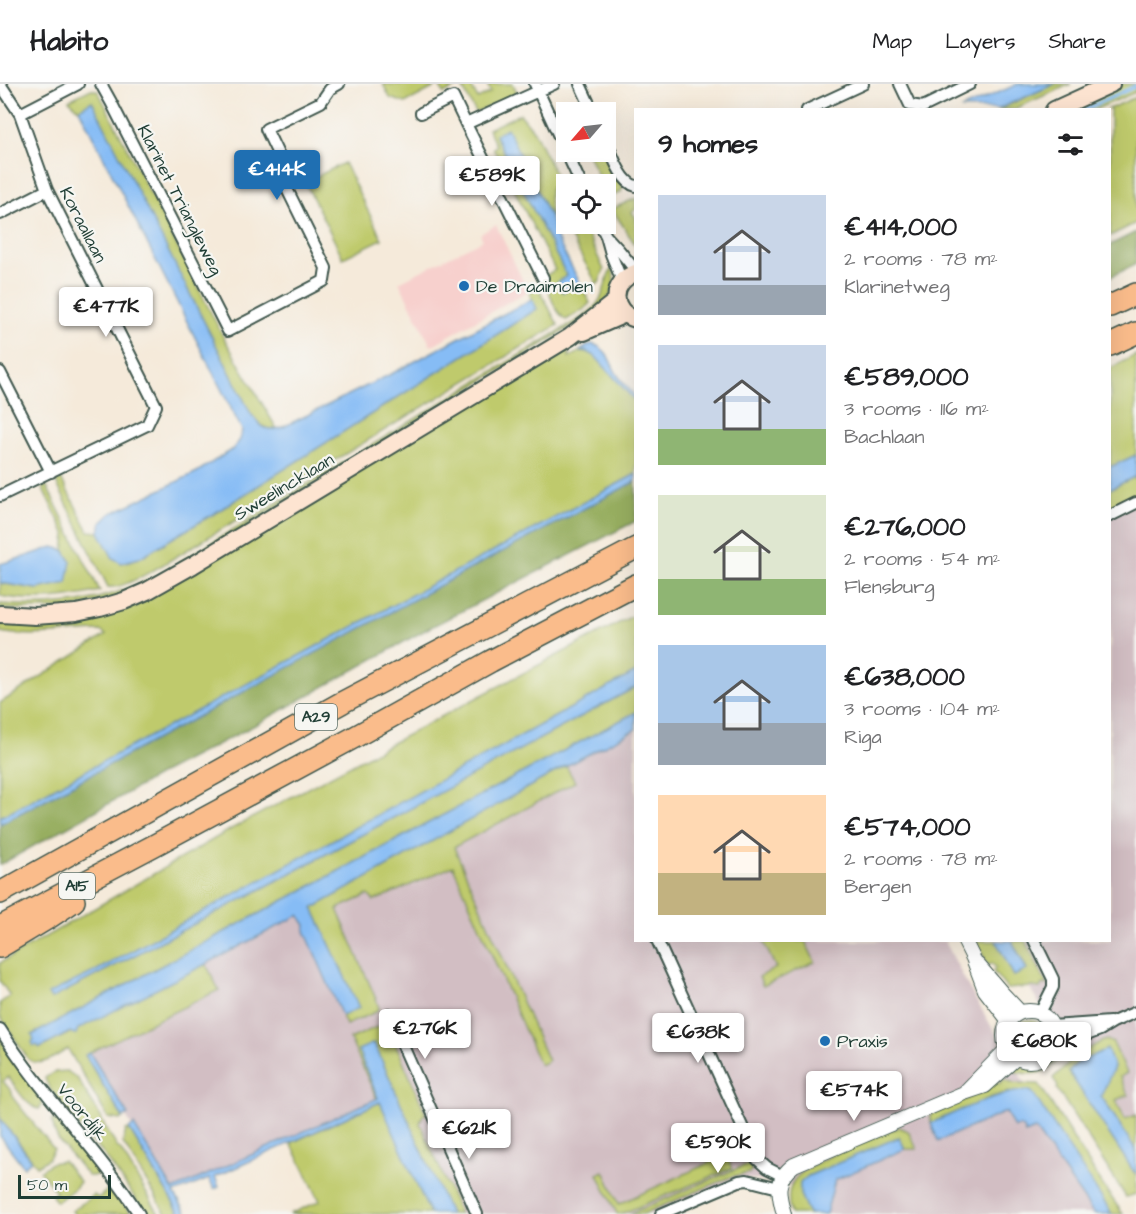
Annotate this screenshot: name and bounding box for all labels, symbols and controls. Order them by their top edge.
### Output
text: Habito [30,22,108,61]
text: Map [872,27,912,56]
text: Layers [945,27,1015,56]
text: Share [1048,27,1106,56]
north arrow [556,102,616,162]
map controls [556,102,616,234]
street label: Klarinet Triangleweg [130,120,229,280]
text: 9 homes [658,126,758,162]
icon: filters [1054,128,1087,161]
pin: €414K [235,150,319,201]
text: €414K [248,155,306,183]
pin: €589K [450,156,534,207]
text: €589K [459,161,525,189]
button: locate [556,174,616,234]
street label: Koraallaan [53,183,113,267]
text: €414,000 [844,209,957,245]
icon: home [706,219,778,291]
text: 2 rooms · 78 m² [844,245,998,273]
text: Klarinetweg [844,273,950,301]
place label: De Draaimolen [476,274,593,299]
marker: De Draaimolen [457,279,471,293]
pin: €477K [64,287,148,338]
text: €477K [73,292,139,320]
text: €589,000 [844,359,969,395]
icon: home [706,369,778,441]
text: 3 rooms · 116 m² [844,395,989,423]
text: Bachlaan [844,423,924,451]
street label: Sweelincklaan [229,447,339,527]
text: €276,000 [844,509,966,545]
icon: home [706,519,778,591]
text: 2 rooms · 54 m² [844,545,1000,573]
text: Flensburg [844,573,935,601]
text: €638,000 [844,659,965,695]
icon: home [706,669,778,741]
text: 3 rooms · 104 m² [844,695,1000,723]
road number: A29 [295,704,337,730]
text: Riga [844,723,882,751]
text: €574,000 [844,809,971,845]
icon: home [706,819,778,891]
text: 2 rooms · 78 m² [844,845,998,873]
road number: A15 [59,873,95,899]
text: Bergen [844,873,911,901]
pin: €276K [383,1009,467,1060]
pin: €638K [656,1013,740,1064]
text: €276K [393,1014,457,1042]
text: €638K [666,1018,730,1046]
pin: €680K [1002,1022,1086,1073]
text: €680K [1011,1027,1077,1055]
place label: Praxis [837,1029,888,1054]
marker: Praxis [818,1034,832,1048]
pin: €574K [812,1071,896,1122]
text: €574K [820,1076,888,1104]
street label: Voordijk [51,1078,113,1146]
pin: €621K [427,1109,511,1160]
text: €621K [442,1114,496,1142]
pin: €590K [676,1123,760,1174]
text: €590K [685,1128,751,1156]
scale bar [18,1172,111,1200]
text: 50 m [27,1174,67,1196]

